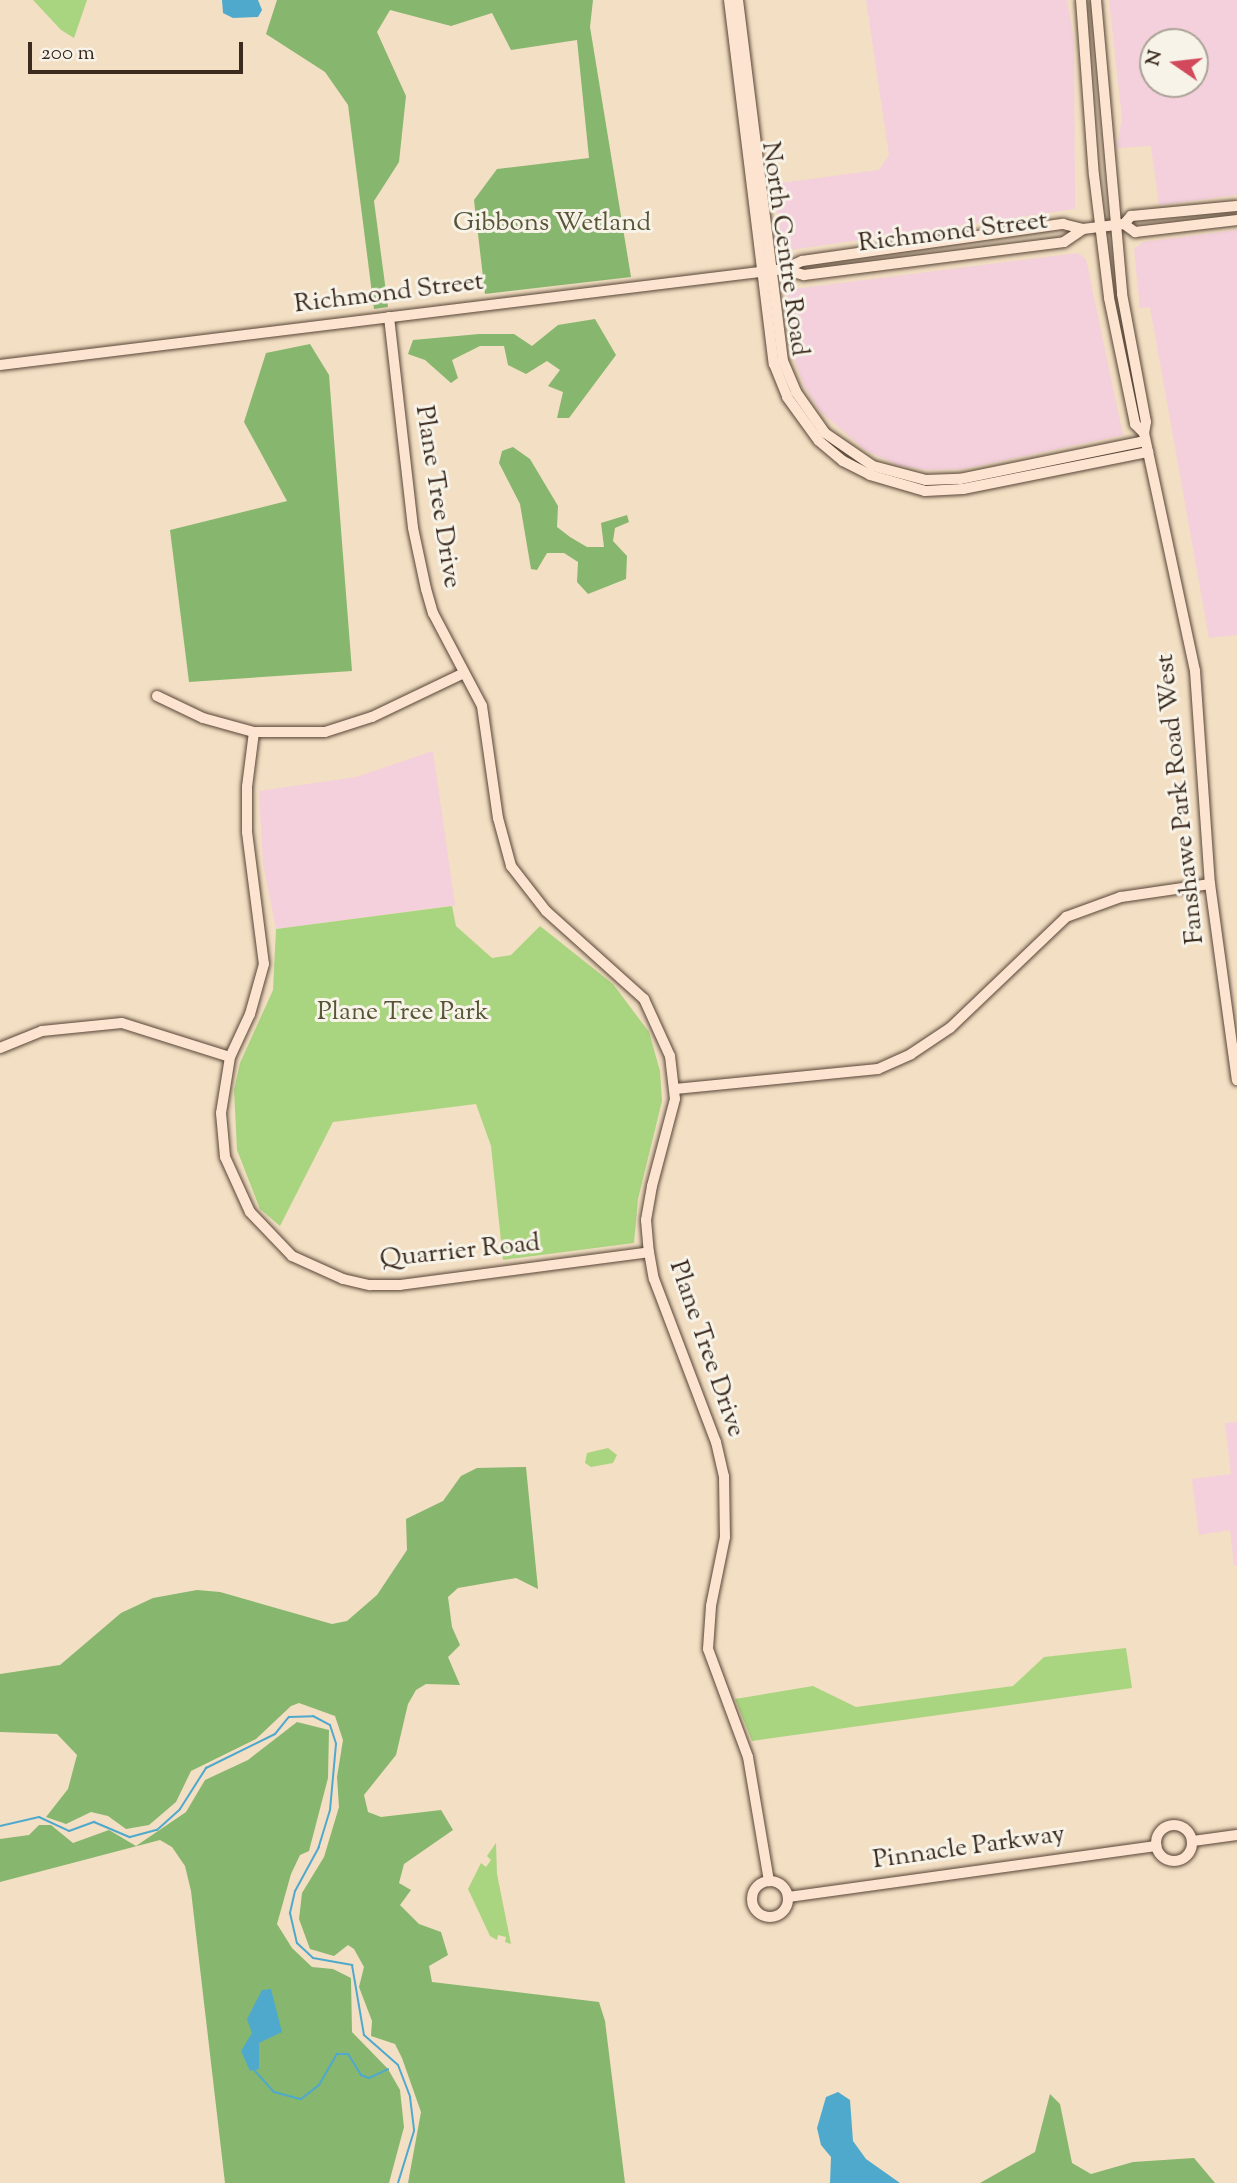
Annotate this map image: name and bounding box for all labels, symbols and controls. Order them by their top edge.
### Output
scale bar [32,28,247,72]
north arrow [1139,28,1209,98]
text: 200 m [41,39,95,69]
text: N [1140,48,1170,69]
street label: North Centre Road [754,140,814,358]
street label: Richmond Street [856,206,1050,260]
park label: Gibbons Wetland [453,208,651,240]
street label: Richmond Street [292,267,486,321]
street label: Plane Tree Drive [407,403,467,591]
street label: Fanshawe Park Road West [1150,652,1212,946]
park label: Plane Tree Park [317,997,489,1029]
street label: Quarrier Road [378,1228,542,1276]
street label: Plane Tree Drive [661,1257,751,1441]
street label: Pinnacle Parkway [871,1819,1067,1877]

